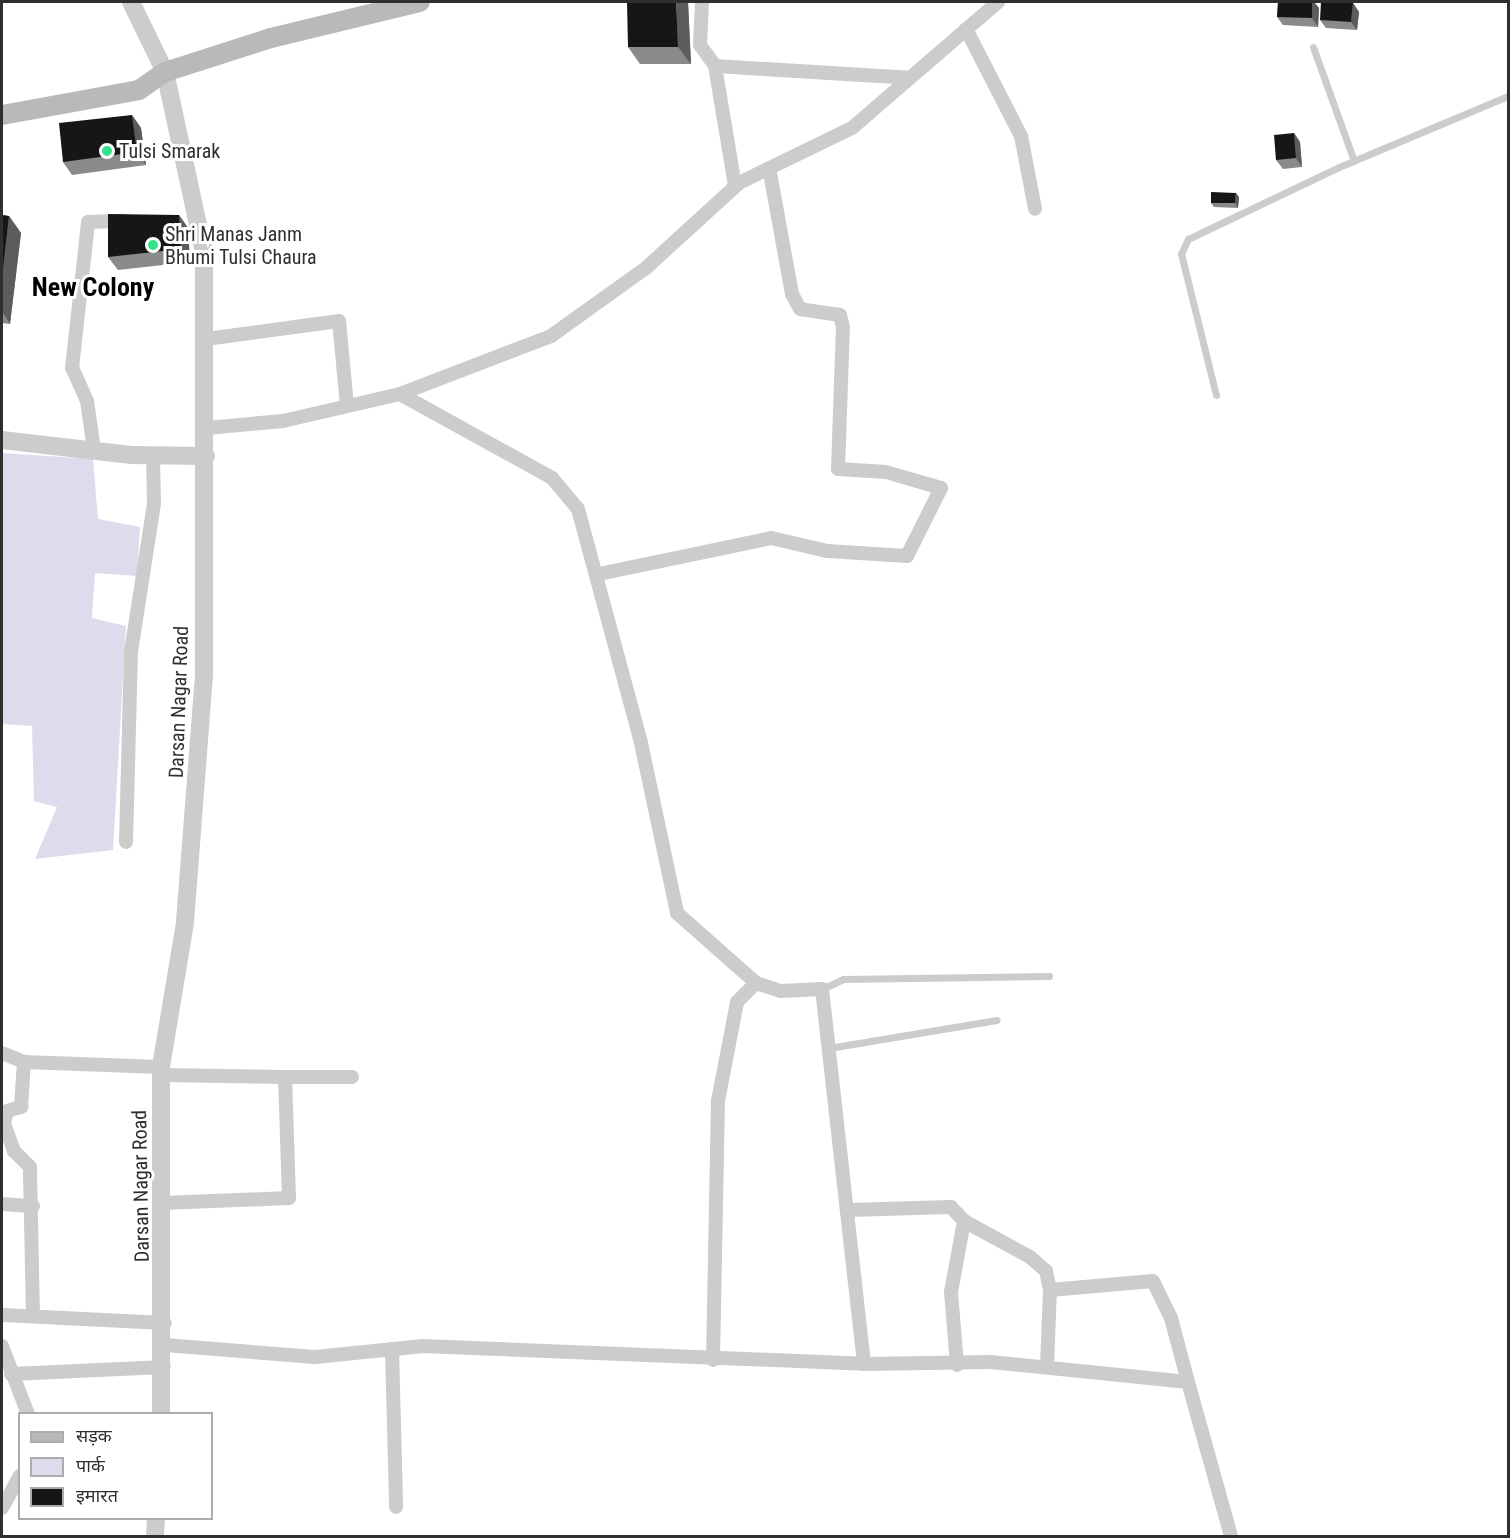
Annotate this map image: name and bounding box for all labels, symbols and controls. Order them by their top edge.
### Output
place label: Tulsi Smarak [119,139,220,163]
marker: Tulsi Smarak [100,144,114,158]
place label: Shri Manas Janm Bhumi Tulsi Chaura [165,222,317,269]
marker: Shri Manas Janm Bhumi Tulsi Chaura [146,238,160,252]
district label: New Colony [32,272,154,304]
street label: Darsan Nagar Road [164,625,194,779]
street label: Darsan Nagar Road [128,1110,154,1262]
legend [18,1412,213,1520]
text: सड़क [76,1425,112,1446]
text: पार्क [76,1455,105,1476]
text: इमारत [76,1485,118,1506]

